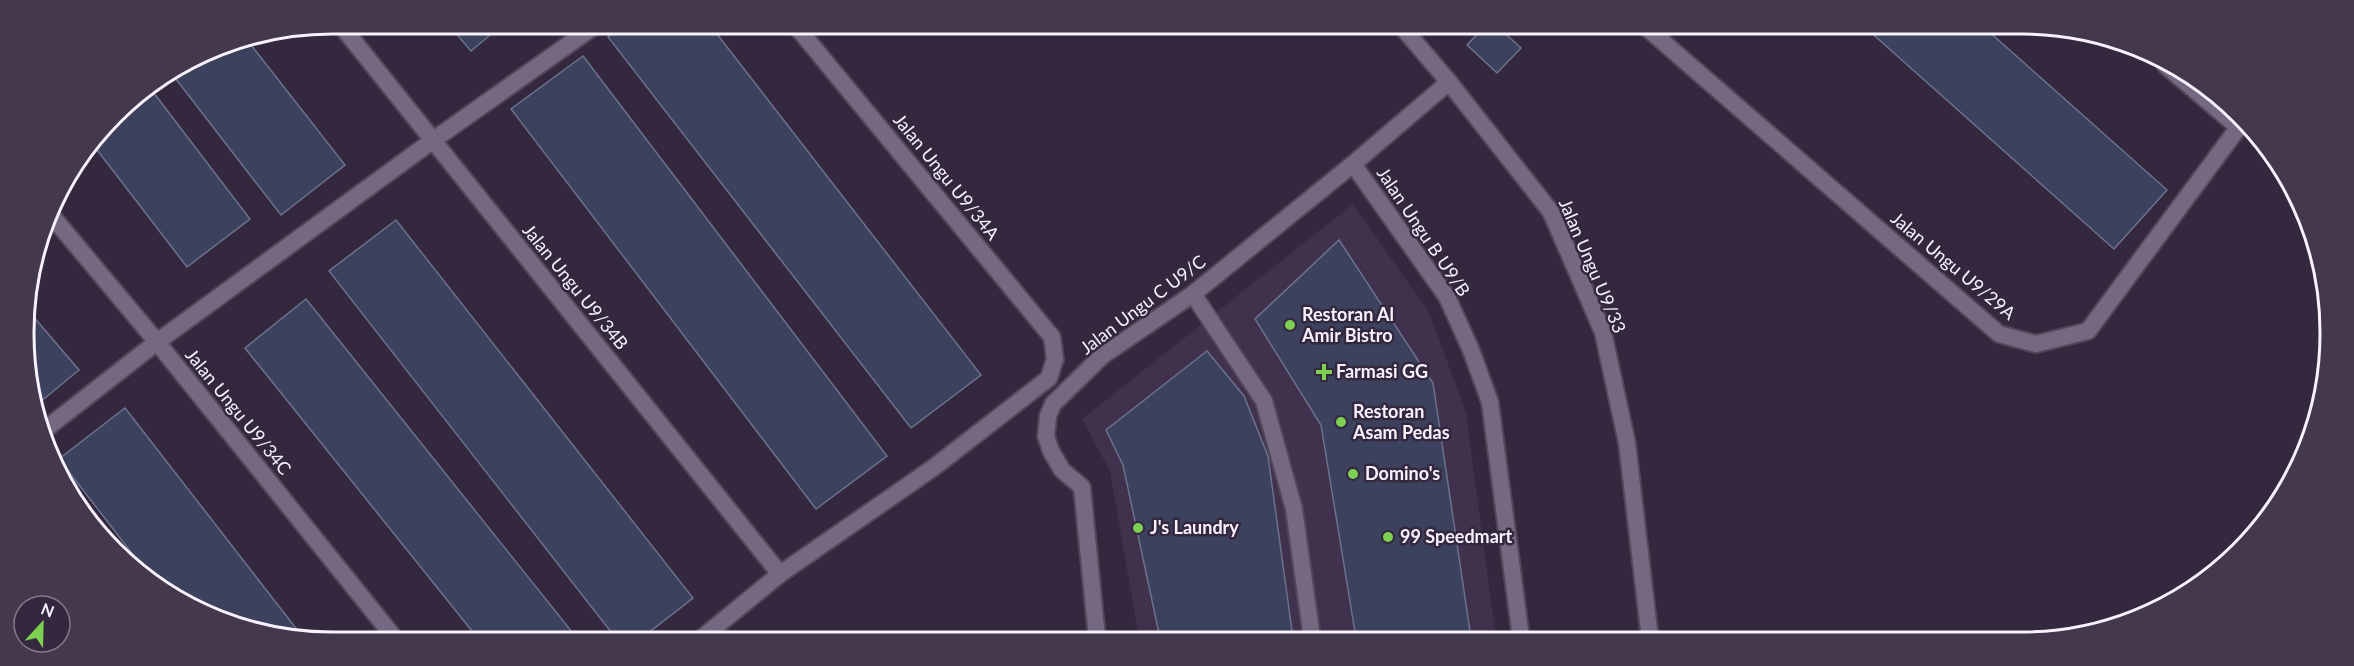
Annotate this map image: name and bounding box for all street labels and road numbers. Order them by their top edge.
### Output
street label: Jalan Ungu U9/34A [889,109,1005,245]
street label: Jalan Ungu B U9/B [1373,163,1475,300]
street label: Jalan Ungu U9/33 [1555,195,1631,336]
street label: Jalan Ungu U9/29A [1887,207,2021,324]
street label: Jalan Ungu U9/34B [518,219,633,354]
street label: Jalan Ungu C U9/C [1075,250,1209,359]
street label: Jalan Ungu U9/34C [181,344,296,479]

